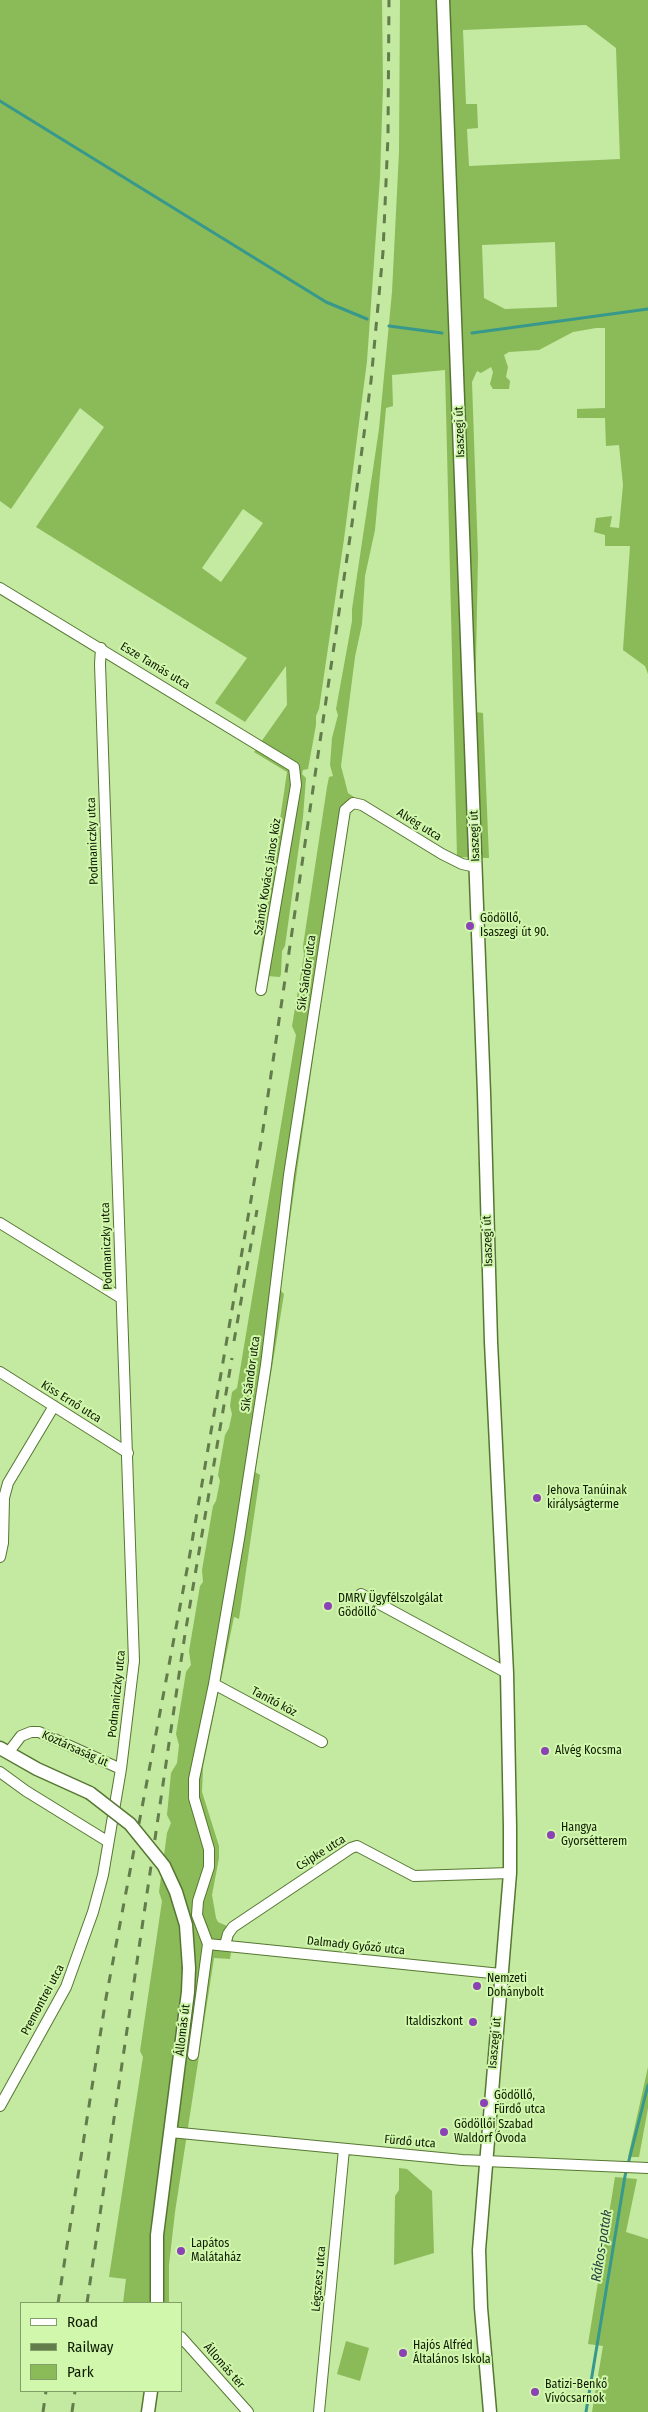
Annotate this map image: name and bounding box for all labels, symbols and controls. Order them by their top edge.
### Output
street label: Isaszegi út [452,406,468,458]
street label: Esze Tamás utca [118,640,192,692]
street label: Podmaniczky utca [84,797,102,885]
street label: Alvég utca [394,806,444,844]
street label: Isaszegi út [467,810,483,862]
street label: Szántó Kovács János köz [252,817,284,937]
place label: Gödöllő, Isaszegi út 90. [480,912,549,940]
marker: Gödöllő, Isaszegi út 90. [464,920,476,932]
street label: Sík Sándor utca [295,934,319,1012]
street label: Podmaniczky utca [98,1202,116,1290]
street label: Isaszegi út [480,1215,496,1267]
street label: Sík Sándor utca [239,1335,263,1413]
street label: Kiss Ernő utca [38,1378,104,1426]
place label: Jehova Tanúinak királyságterme [547,1484,627,1512]
marker: Jehova Tanúinak királyságterme [531,1492,543,1504]
place label: DMRV Ügyfélszolgálat Gödöllő [338,1592,443,1620]
marker: DMRV Ügyfélszolgálat Gödöllő [322,1600,334,1612]
street label: Podmaniczky utca [105,1650,129,1738]
street label: Tanító köz [249,1684,299,1720]
street label: Köztársaság út [40,1728,110,1770]
place label: Alvég Kocsma [555,1744,622,1758]
marker: Alvég Kocsma [539,1745,551,1757]
place label: Hangya Gyorsétterem [561,1821,627,1849]
marker: Hangya Gyorsétterem [545,1829,557,1841]
street label: Csipke utca [294,1832,348,1874]
street label: Dalmady Győző utca [306,1934,406,1958]
street label: Premontrei utca [18,1962,68,2038]
place label: Nemzeti Dohánybolt [487,1972,544,2000]
marker: Nemzeti Dohánybolt [471,1980,483,1992]
street label: Állomás út [173,2003,193,2057]
place label: Italdiszkont [406,2015,463,2029]
marker: Italdiszkont [467,2016,479,2028]
street label: Isaszegi út [486,2017,504,2069]
place label: Gödöllő, Fürdő utca [494,2089,545,2117]
marker: Gödöllő, Fürdő utca [478,2097,490,2109]
place label: Gödöllői Szabad Waldorf Óvoda [454,2118,533,2146]
marker: Gödöllői Szabad Waldorf Óvoda [438,2126,450,2138]
street label: Fürdő utca [384,2133,436,2151]
water label: Rákos-patak [588,2209,616,2283]
place label: Lapátos Malátaház [191,2237,241,2265]
marker: Lapátos Malátaház [175,2245,187,2257]
street label: Légszesz utca [309,2246,329,2312]
legend [20,2302,182,2392]
text: Road [67,2313,98,2331]
text: Railway [67,2338,114,2356]
place label: Hajós Alfréd Általános Iskola [413,2339,491,2367]
street label: Állomás tér [200,2340,248,2392]
marker: Hajós Alfréd Általános Iskola [397,2347,409,2359]
text: Park [67,2363,94,2381]
place label: Batizi-Benkő Vívócsarnok [545,2378,607,2406]
marker: Batizi-Benkő Vívócsarnok [529,2386,541,2398]

